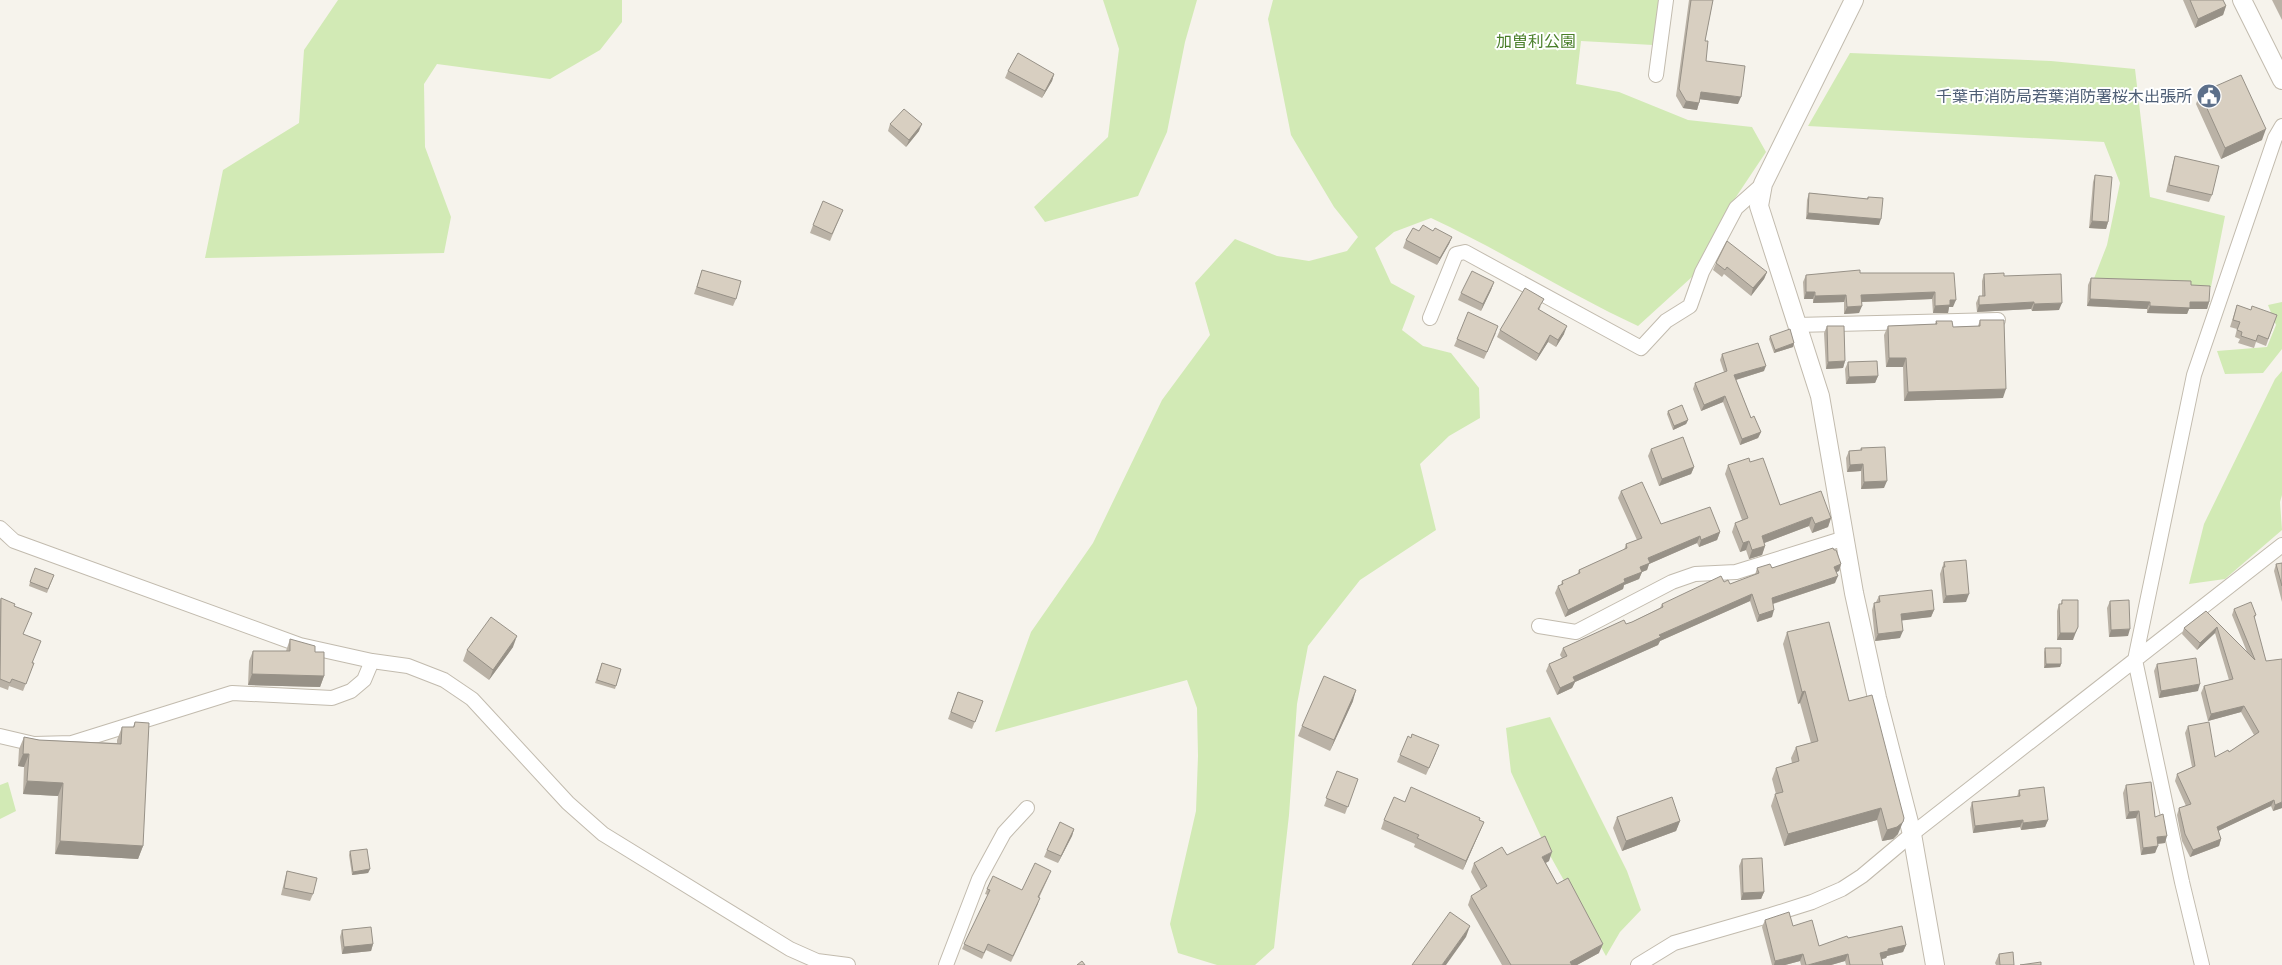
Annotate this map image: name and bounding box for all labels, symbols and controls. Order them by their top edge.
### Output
park label: 加曽利公園 [1496,32,1576,51]
public building icon: 千葉市消防局若葉消防署桜木出張所 [2196,83,2222,109]
place label: 千葉市消防局若葉消防署桜木出張所 [1936,87,2192,106]

